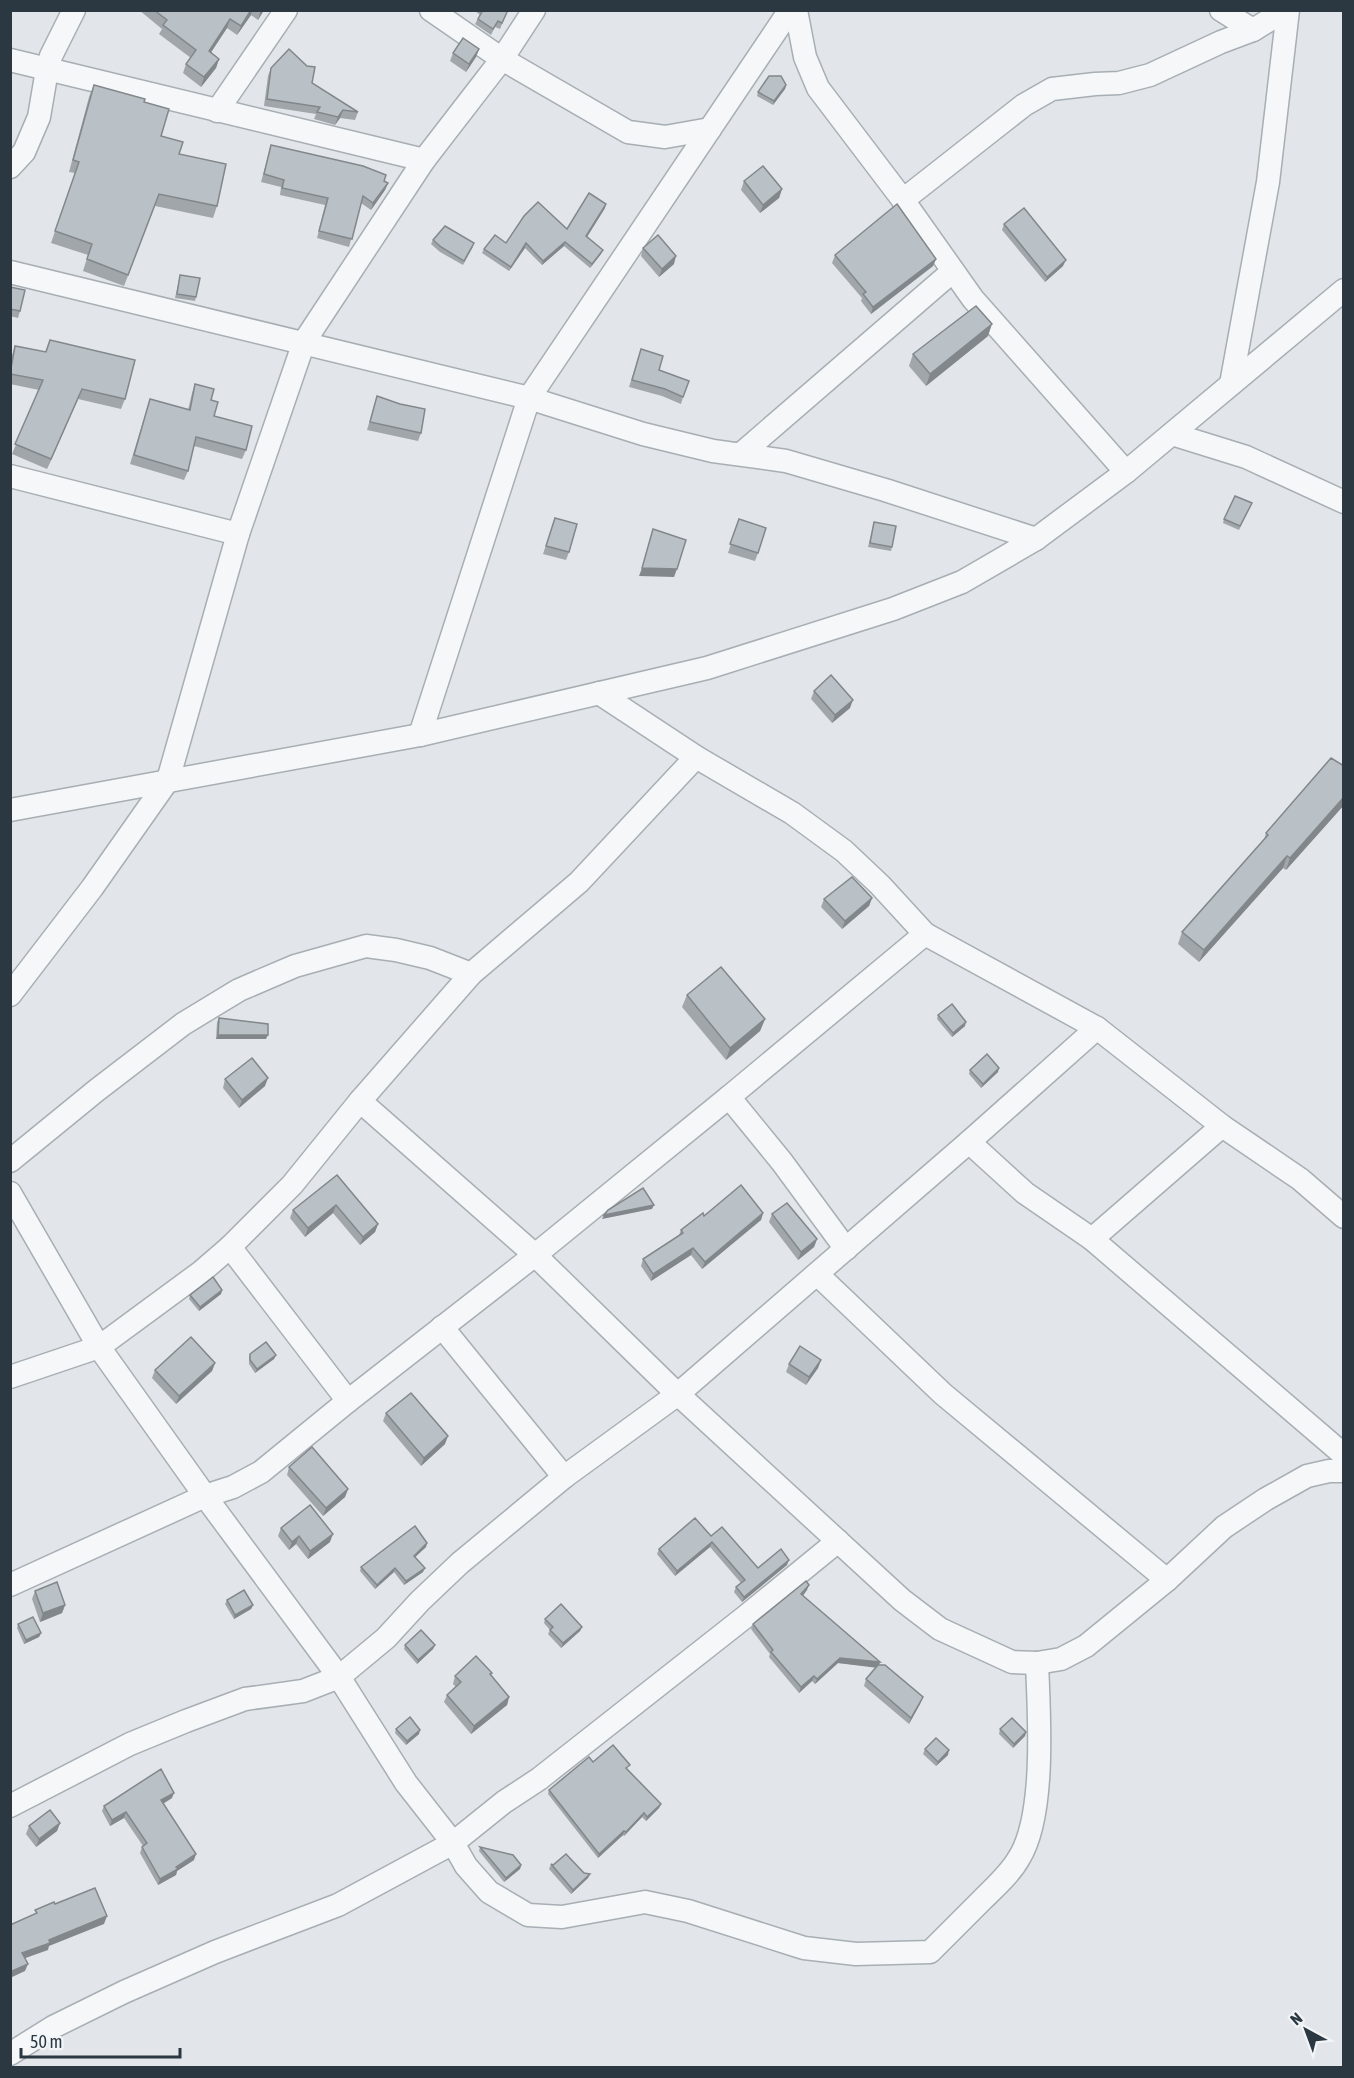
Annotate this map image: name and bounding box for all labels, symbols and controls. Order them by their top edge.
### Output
north arrow [1276,2000,1336,2060]
text: N [1287,2009,1306,2029]
scale bar [21,2021,180,2059]
text: 50 m [30,2031,62,2052]

